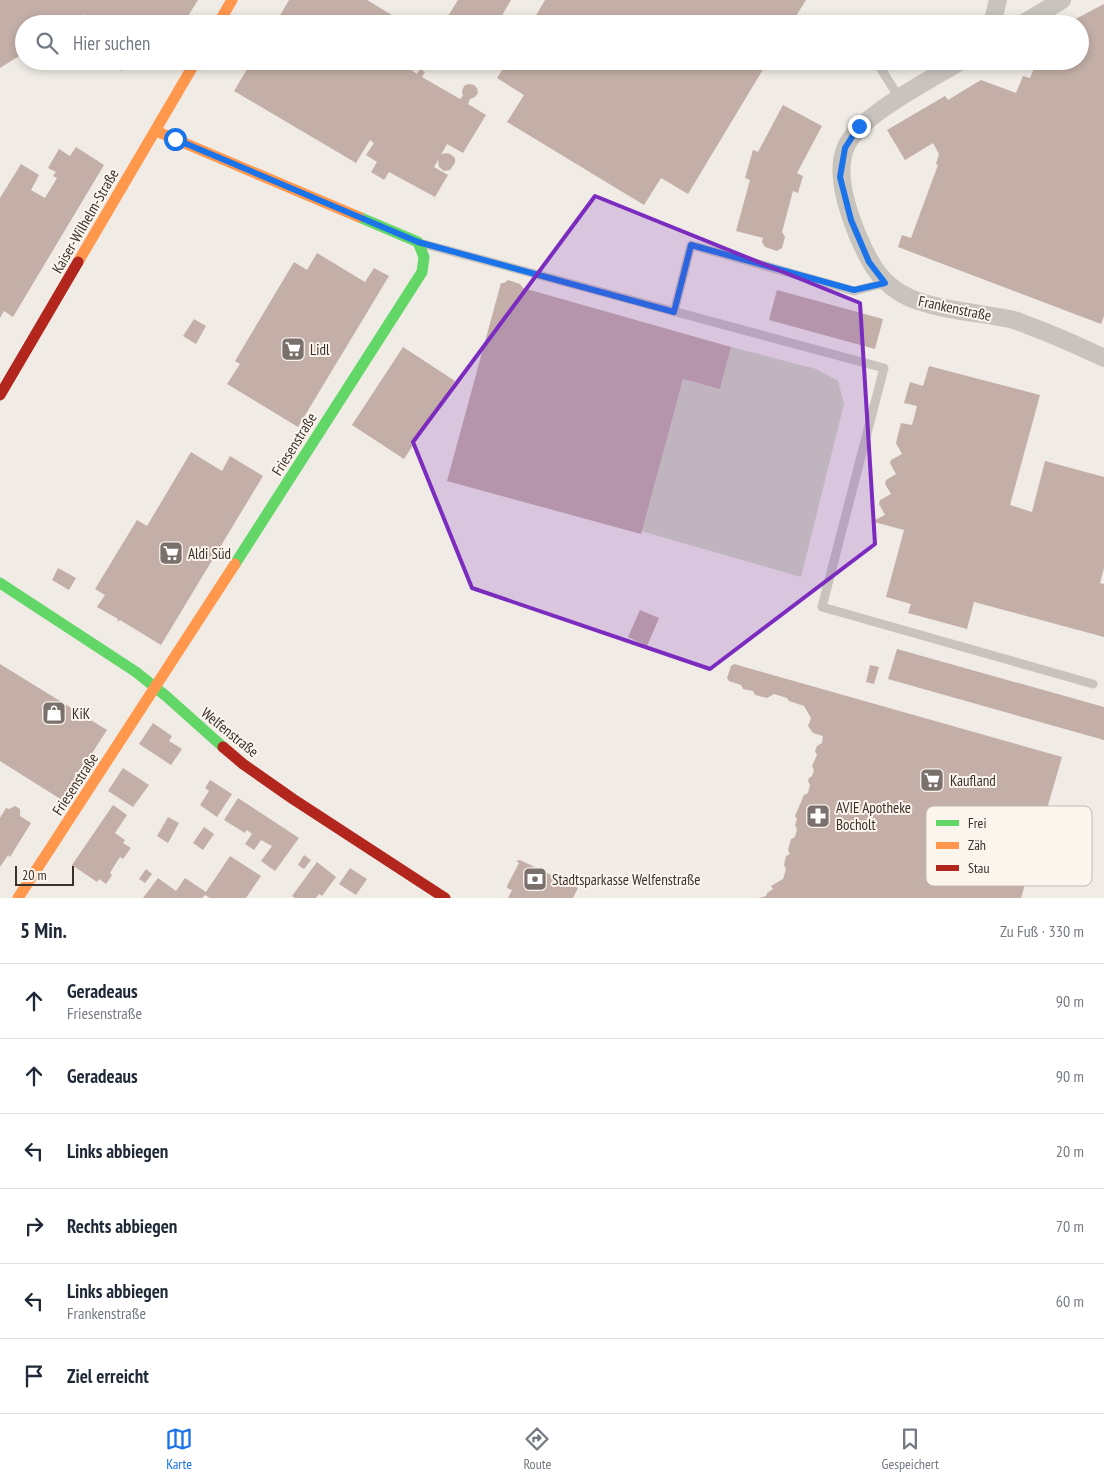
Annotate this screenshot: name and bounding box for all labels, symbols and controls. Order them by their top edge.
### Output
search box [15,15,1089,70]
icon: search [33,29,61,57]
text: Hier suchen [73,31,150,55]
route end [848,115,871,138]
route start [164,128,187,151]
street label: Kaiser-Wilhelm-Straße [47,165,123,277]
street label: Frankenstraße [917,291,993,325]
supermarket icon: Lidl [280,336,306,362]
place label: Lidl [310,340,330,359]
street label: Friesenstraße [267,409,321,479]
supermarket icon: Aldi Süd [158,540,184,566]
place label: Aldi Süd [188,544,231,563]
shop icon: KiK [41,700,67,726]
street label: Welfenstraße [197,703,263,761]
place label: KiK [72,704,91,723]
street label: Friesenstraße [48,749,102,819]
supermarket icon: Kaufland [919,767,945,793]
place label: Kaufland [950,771,996,790]
place label: AVIE Apotheke Bocholt [836,798,911,834]
pharmacy icon: AVIE Apotheke Bocholt [805,803,831,829]
legend [926,806,1092,886]
text: Frei [968,814,986,832]
text: Zäh [968,836,986,854]
text: Stau [968,859,990,877]
scale bar [15,863,74,886]
text: 20 m [22,866,47,884]
bank icon: Stadtsparkasse Welfenstraße [522,866,548,892]
place label: Stadtsparkasse Welfenstraße [552,870,701,889]
text: 5 Min. [20,917,67,944]
text: Zu Fuß · 330 m [1000,921,1084,941]
text: Geradeaus [67,979,138,1003]
icon: ahead [20,987,48,1015]
text: 90 m [1056,991,1084,1011]
text: Friesenstraße [67,1003,142,1023]
icon: ahead [20,1062,48,1090]
text: Geradeaus [67,1064,138,1088]
text: 90 m [1056,1066,1084,1086]
icon: left [20,1137,48,1165]
text: Links abbiegen [67,1139,168,1163]
text: 20 m [1056,1141,1084,1161]
icon: right [20,1212,48,1240]
text: Rechts abbiegen [67,1214,177,1238]
text: 70 m [1056,1216,1084,1236]
text: Links abbiegen [67,1279,168,1303]
icon: left [20,1287,48,1315]
text: 60 m [1056,1291,1084,1311]
text: Frankenstraße [67,1303,146,1323]
icon: arrive [20,1362,48,1390]
text: Ziel erreicht [67,1364,149,1388]
tab: Karte [165,1425,193,1473]
tab: Route [523,1425,551,1473]
tab: Gespeichert [882,1425,939,1473]

